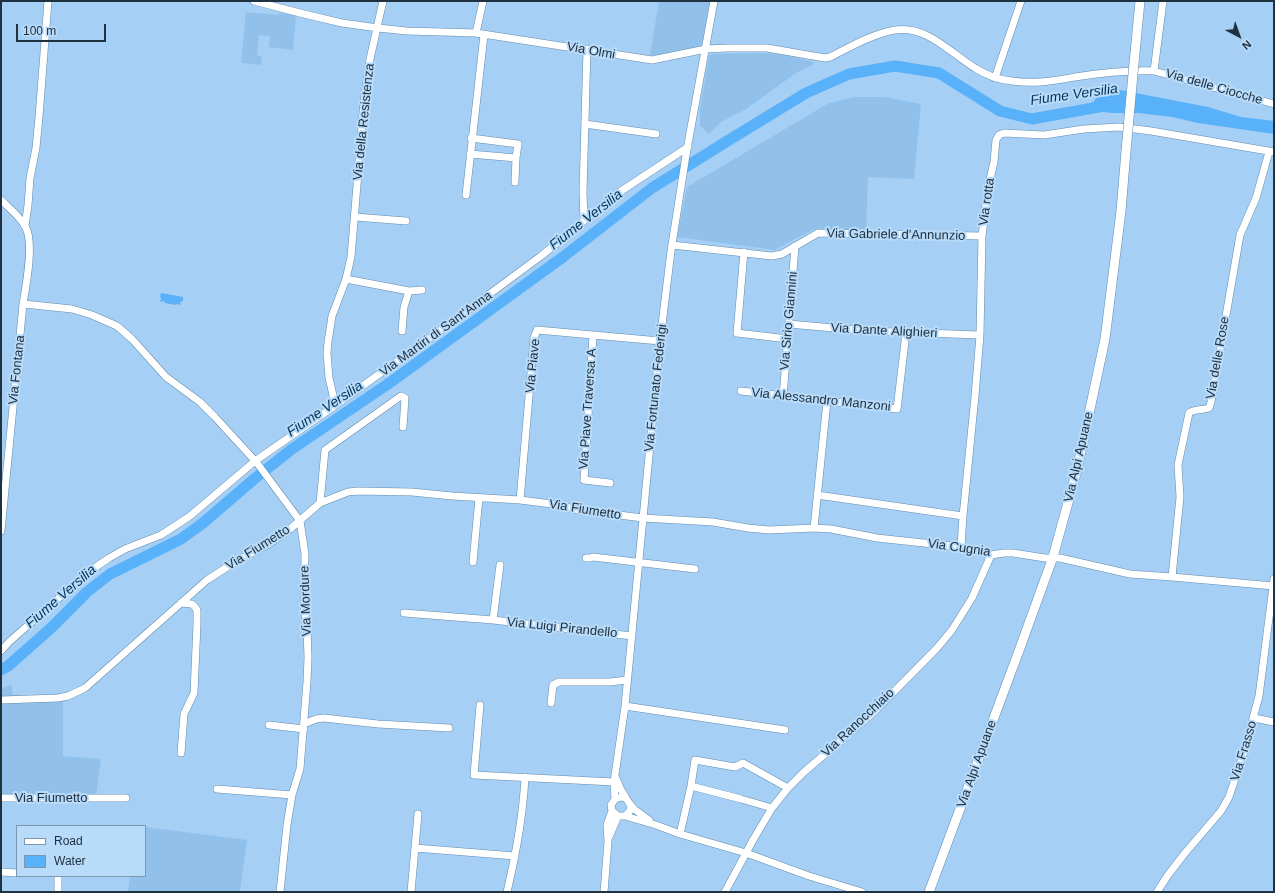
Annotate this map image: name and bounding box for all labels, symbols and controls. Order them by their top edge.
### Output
scale bar [18,16,108,42]
north arrow [1219,16,1259,56]
text: 100 m [23,24,56,38]
text: N [1240,38,1254,52]
street label: Via Olmi [566,39,616,63]
street label: Via della Resistenza [350,63,378,181]
street label: Via delle Ciocche [1164,66,1264,108]
water label: Fiume Versilia [1029,81,1119,109]
street label: Via rotta [976,177,998,227]
water label: Fiume Versilia [546,186,626,254]
street label: Via Gabriele d'Annunzio [826,226,966,244]
street label: Via Sirio Giannini [777,271,801,371]
street label: Via Martiri di Sant'Anna [377,288,495,380]
street label: Via delle Rose [1203,315,1233,401]
street label: Via Dante Alighieri [830,320,938,342]
street label: Via Fortunato Federigi [642,323,670,453]
street label: Via Fontana [6,334,28,406]
street label: Via Piave [522,338,544,394]
street label: Via Piave Traversa A [576,348,600,470]
water label: Fiume Versilia [284,377,366,441]
street label: Via Alessandro Manzoni [751,385,891,415]
street label: Via Alpi Apuane [1061,410,1097,504]
street label: Via Fiumetto [548,497,622,523]
street label: Via Fiumetto [223,522,293,574]
street label: Via Cugnia [927,536,991,560]
water label: Fiume Versilia [22,562,100,632]
street label: Via Mordure [297,565,315,637]
street label: Via Luigi Pirandello [506,614,618,642]
street label: Via Ranocchiaio [818,685,898,761]
street label: Via Alpi Apuane [954,718,1000,810]
street label: Via Frasso [1227,719,1261,783]
street label: Via Fiumetto [15,790,87,806]
legend [16,825,146,877]
text: Road [54,834,83,848]
text: Water [54,854,86,868]

